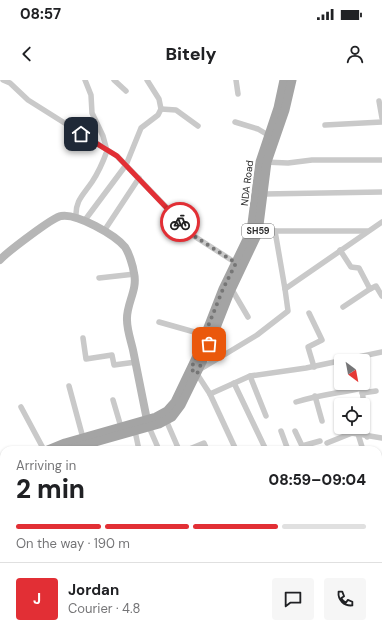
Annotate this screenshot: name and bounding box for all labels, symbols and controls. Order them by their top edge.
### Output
text: 08:57 [20,4,61,24]
text: Bitely [166,42,216,66]
icon: back [16,43,38,65]
icon: person [344,43,366,65]
pin [64,117,98,151]
icon: home [70,123,92,145]
street label: NDA Road [238,159,256,207]
courier [160,202,200,242]
icon: bike [169,211,191,233]
road number: SH59 [242,224,274,238]
pin [192,327,226,361]
icon: bag [198,333,220,355]
north arrow [334,354,370,390]
map controls [334,354,370,434]
button: locate [334,398,370,434]
text: Arriving in [16,457,76,474]
text: 08:59–09:04 [269,470,366,490]
text: 2 min [16,472,85,506]
text: On the way · 190 m [16,535,130,552]
button: chat [272,578,314,620]
button: phone [324,578,366,620]
text: Jordan [68,580,119,600]
text: J [33,589,41,609]
text: Courier · 4.8 [68,600,140,617]

